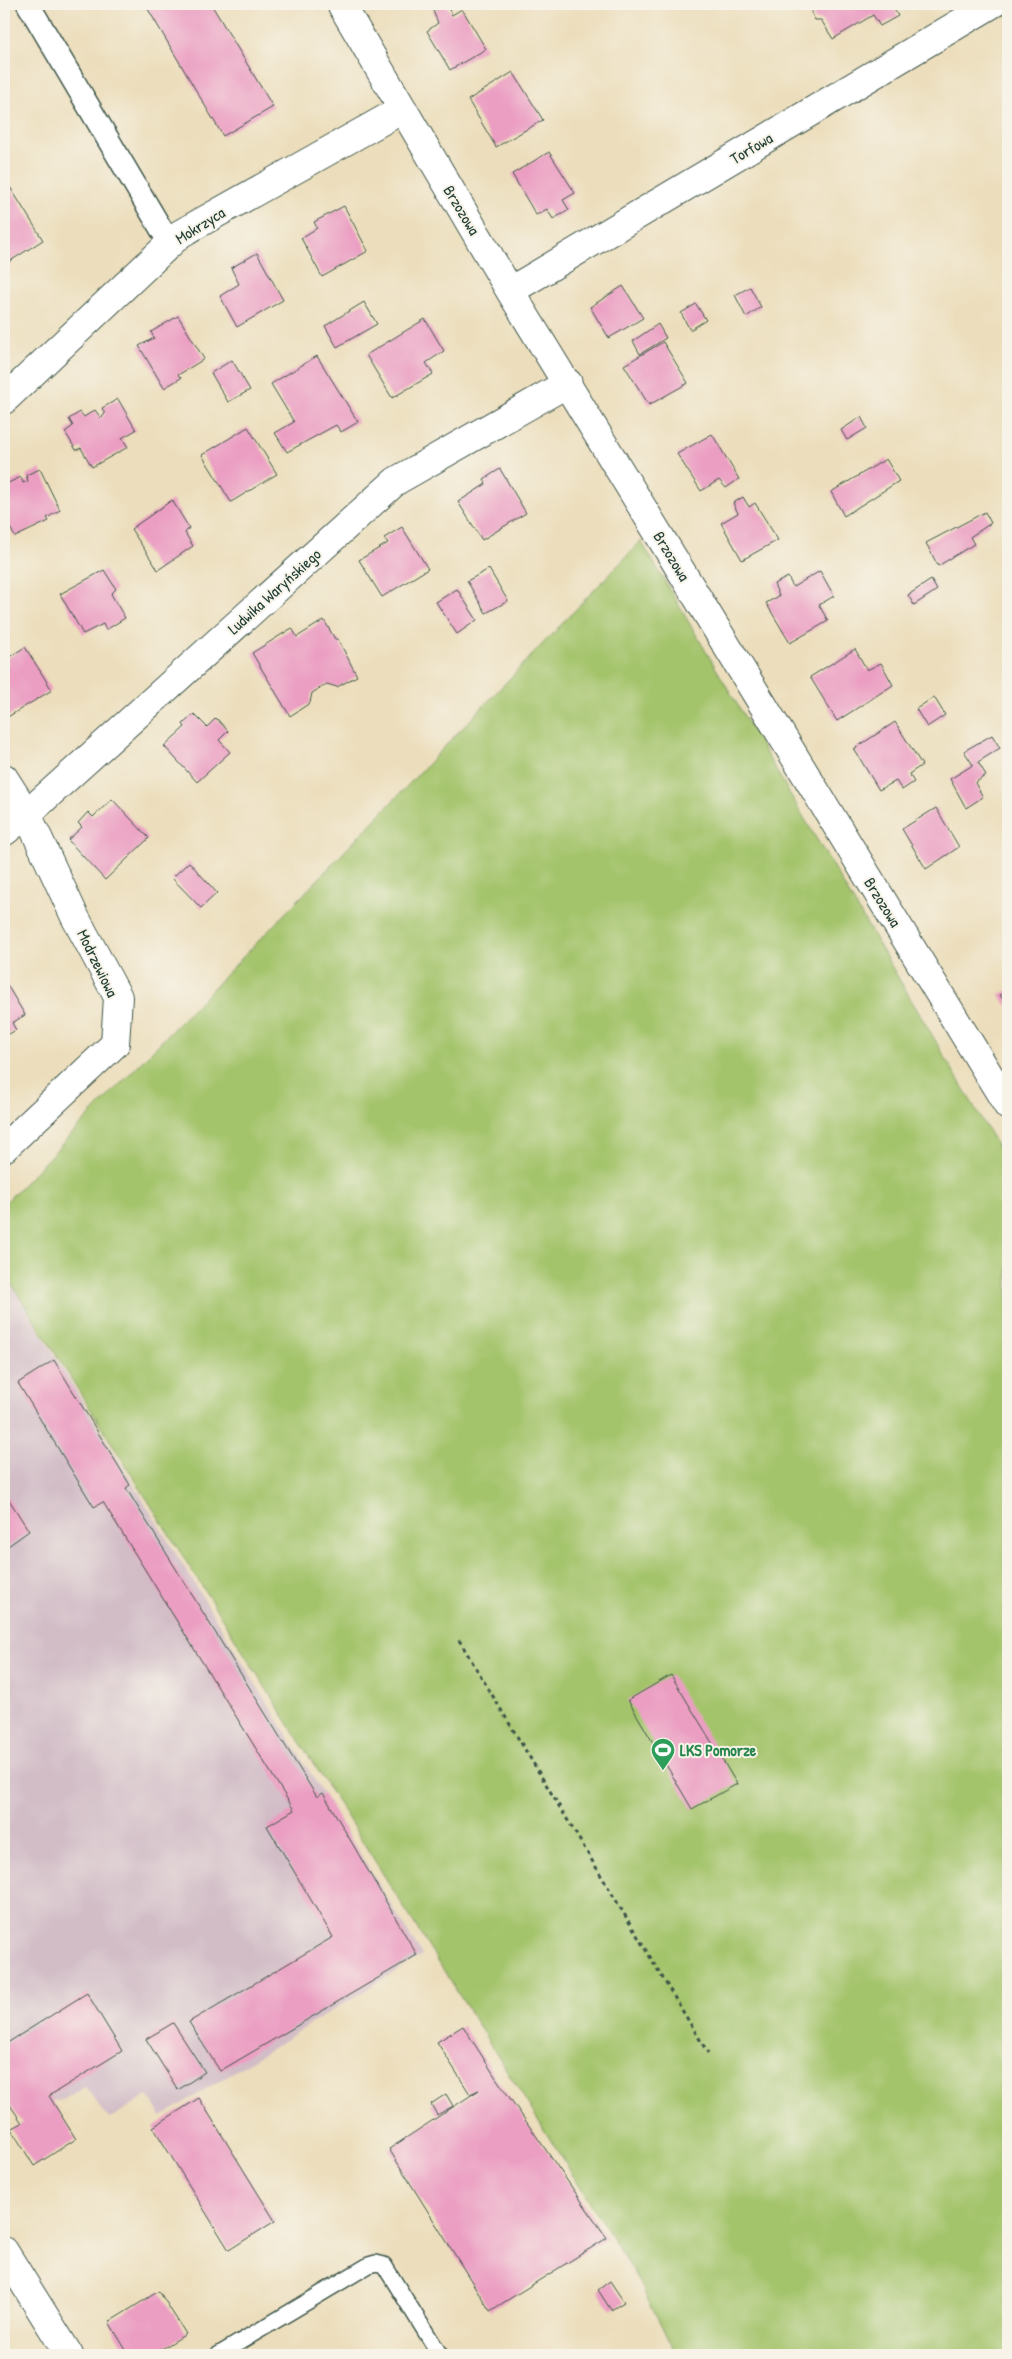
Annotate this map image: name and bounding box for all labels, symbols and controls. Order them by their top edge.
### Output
street label: Torfowa [726,127,776,169]
street label: Brzozowa [439,181,485,239]
street label: Mokrzyca [171,201,229,249]
street label: Brzozowa [649,527,695,585]
street label: Ludwika Waryńskiego [222,543,326,639]
street label: Brzozowa [859,873,907,931]
street label: Modrzewiowa [72,925,124,1001]
sports icon: LKS Pomorze [650,1737,676,1771]
place label: LKS Pomorze [680,1739,757,1761]

